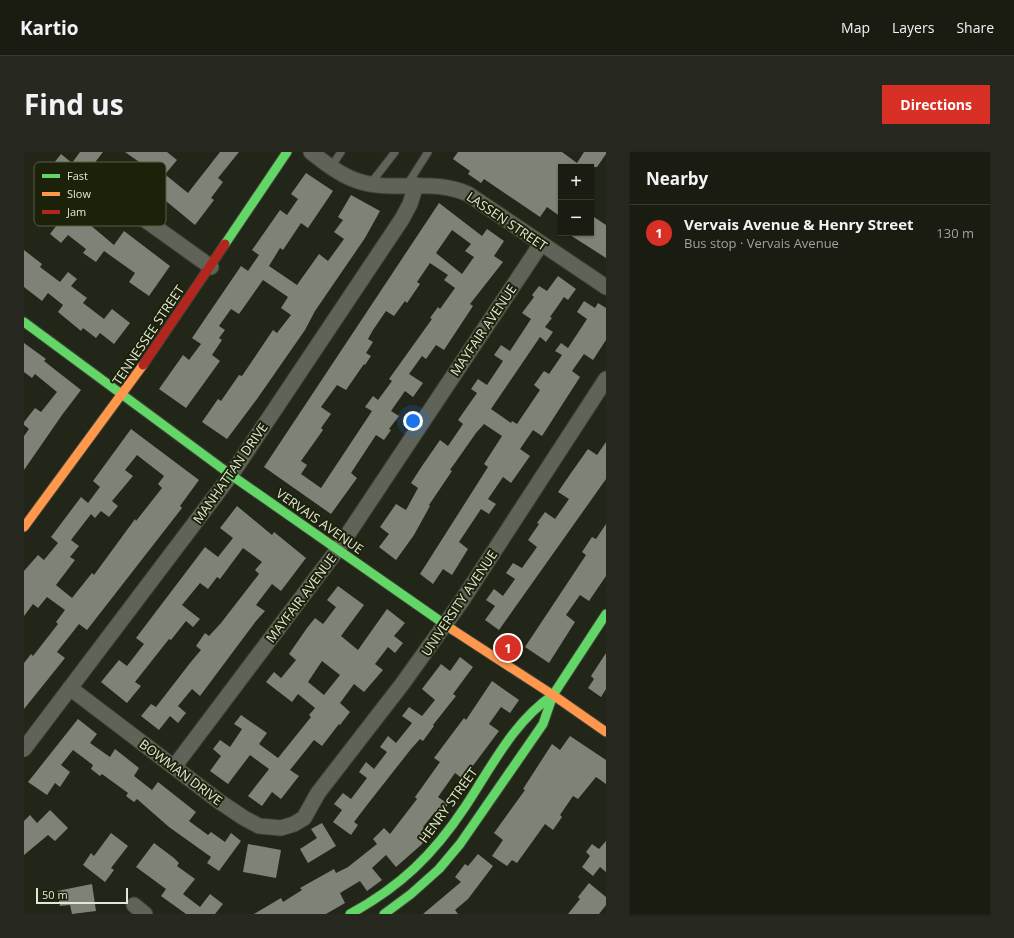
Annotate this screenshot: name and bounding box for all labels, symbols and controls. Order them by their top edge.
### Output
text: Kartio [20,15,79,41]
text: Map [841,18,870,37]
text: Layers [892,18,934,37]
text: Share [956,18,994,37]
text: Find us [24,85,124,123]
button: Directions [882,85,990,124]
legend [34,162,166,226]
map controls [558,164,594,236]
button: + [558,164,594,200]
text: Nearby [646,167,708,190]
text: Fast [67,168,88,183]
text: Slow [67,186,91,201]
street label: LASSEN STREET [463,187,552,255]
button: − [558,200,594,236]
text: Jam [66,204,86,219]
text: Vervais Avenue & Henry Street [684,214,914,234]
text: 1 [655,224,663,242]
text: 130 m [936,224,974,242]
text: Bus stop · Vervais Avenue [684,234,839,252]
street label: TENNESSEE STREET [108,281,189,389]
street label: MAYFAIR AVENUE [446,281,520,379]
your location [403,411,423,431]
street label: MANHATTAN DRIVE [188,419,272,527]
street label: VERVAIS AVENUE [273,484,367,558]
street label: UNIVERSITY AVENUE [417,547,501,659]
street label: MAYFAIR AVENUE [262,550,340,646]
pin: 1 [495,633,521,663]
street label: BOWMAN DRIVE [136,735,226,809]
street label: HENRY STREET [415,763,482,846]
scale bar [36,886,128,905]
text: 50 m [42,887,68,902]

